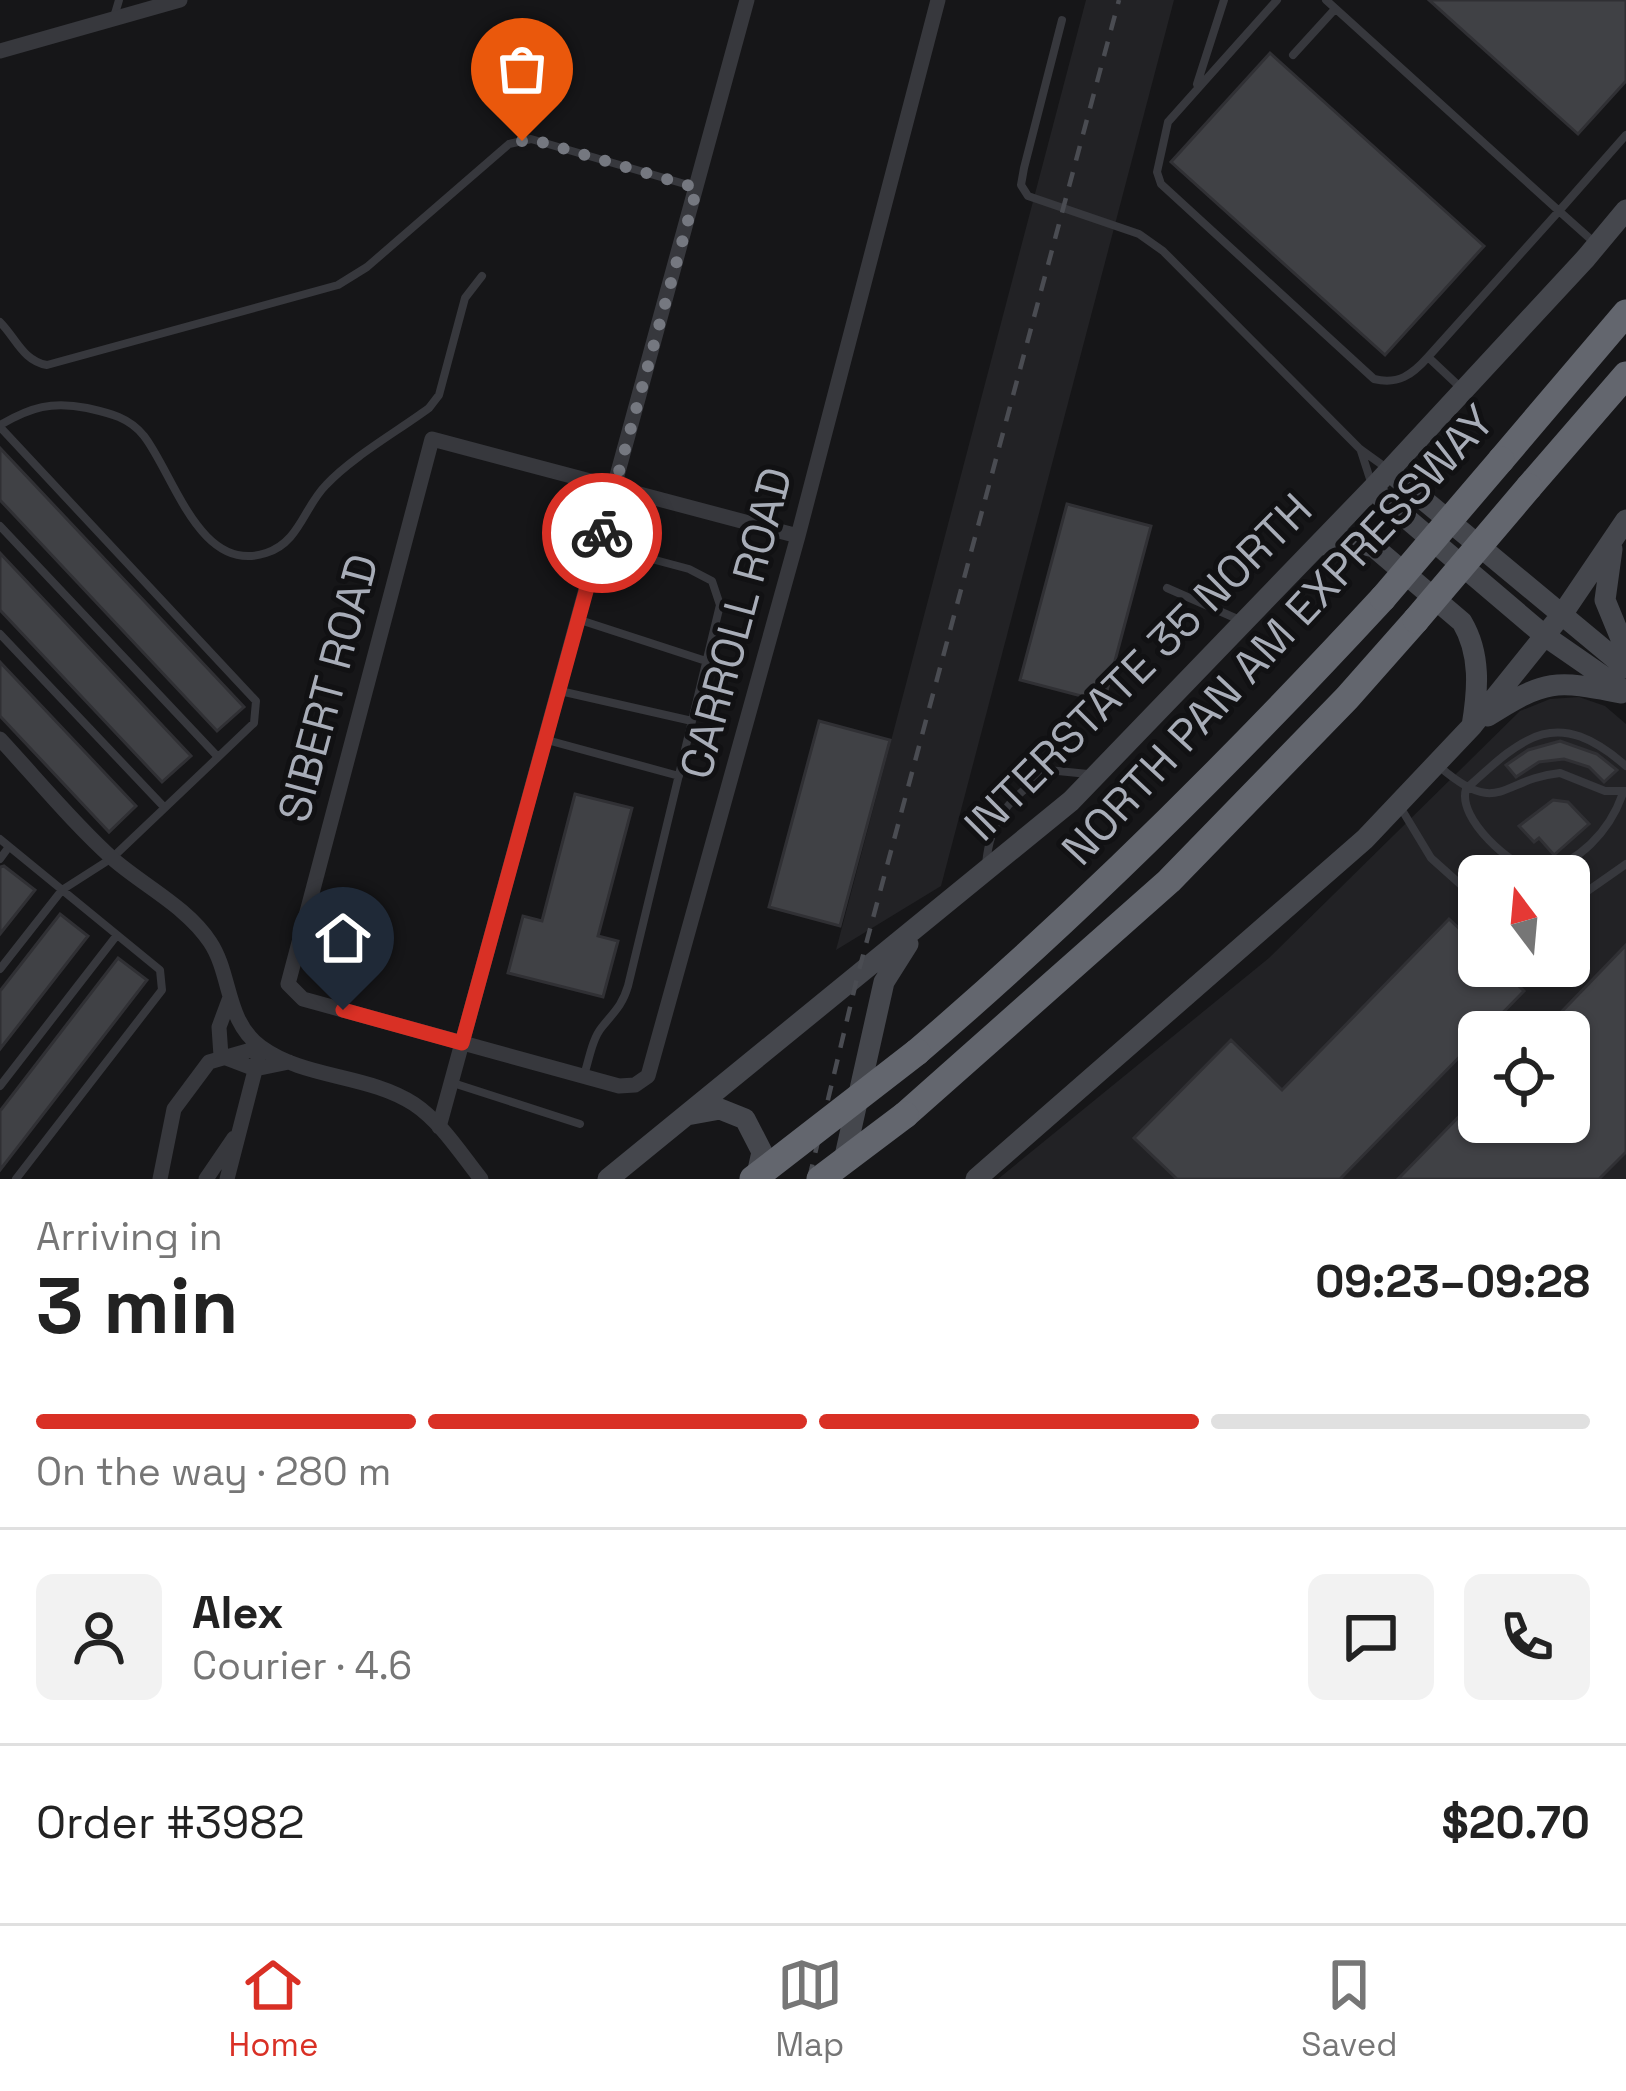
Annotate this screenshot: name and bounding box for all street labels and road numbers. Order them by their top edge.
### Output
street label: NORTH PAN AM EXPRESSWAY [1050,393,1506,877]
street label: CARROLL ROAD [667,461,805,785]
street label: INTERSTATE 35 NORTH [952,481,1324,853]
street label: SIBERT ROAD [265,548,391,828]

